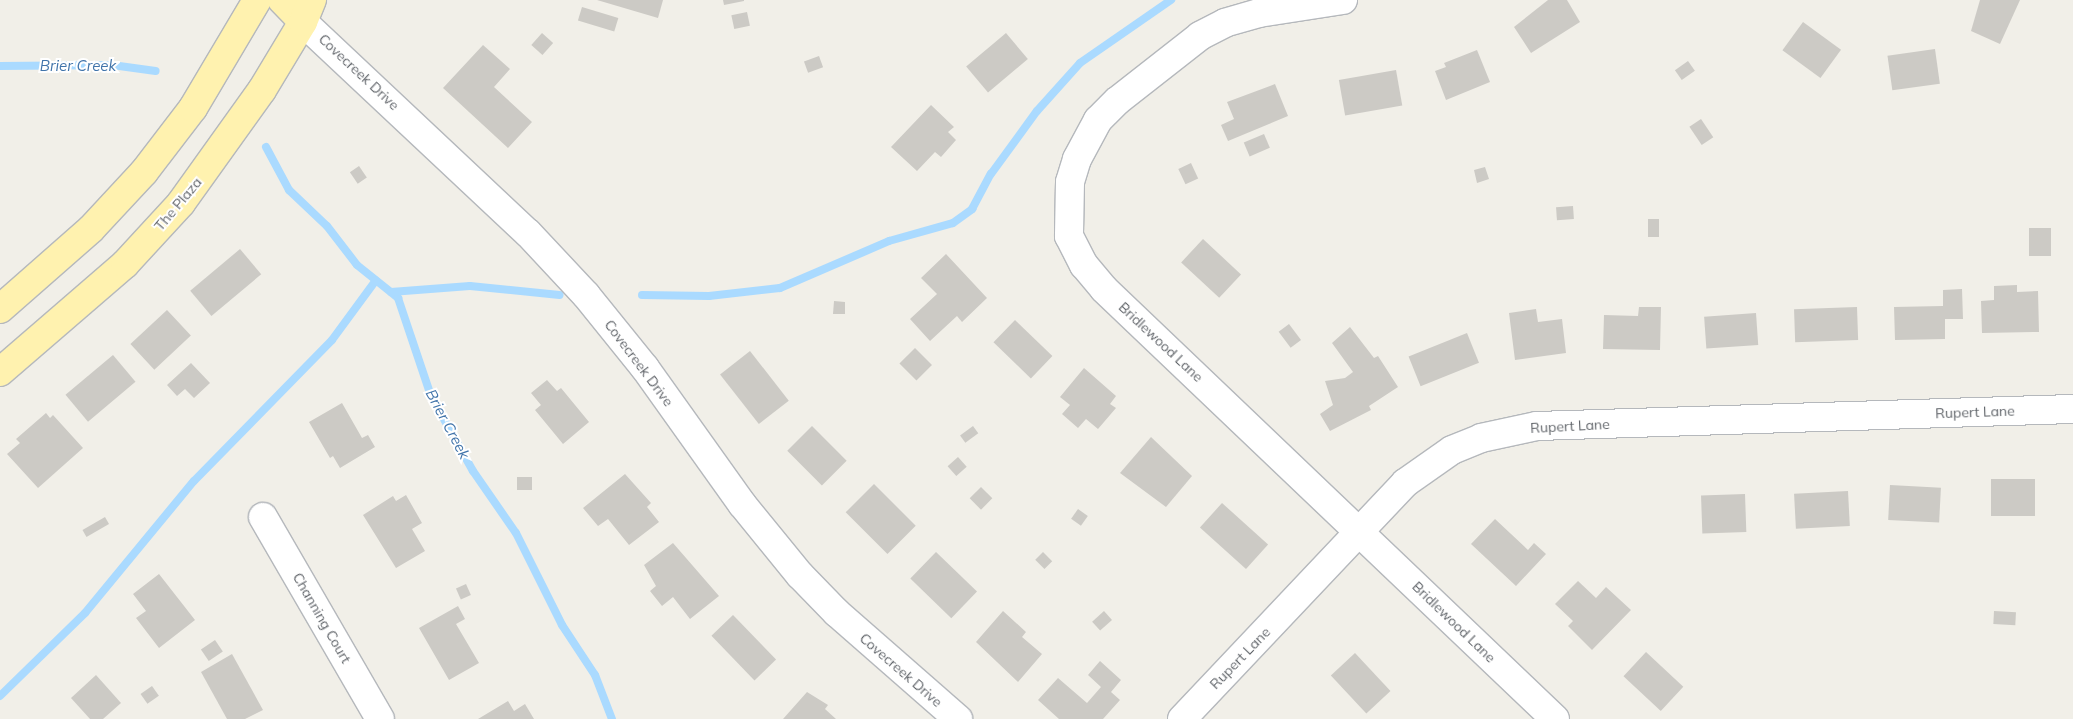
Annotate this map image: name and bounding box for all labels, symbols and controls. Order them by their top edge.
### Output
street label: Covecreek Drive [315,30,403,114]
water label: Brier Creek [40,57,116,75]
street label: The Plaza [151,174,205,234]
street label: Bridlewood Lane [1115,299,1207,385]
street label: Covecreek Drive [601,317,677,409]
water label: Brier Creek [422,386,474,462]
street label: Rupert Lane [1935,402,2015,422]
street label: Rupert Lane [1530,416,1610,436]
street label: Channing Court [289,570,355,666]
street label: Bridlewood Lane [1409,578,1499,666]
street label: Rupert Lane [1206,624,1274,692]
street label: Covecreek Drive [856,630,946,710]

